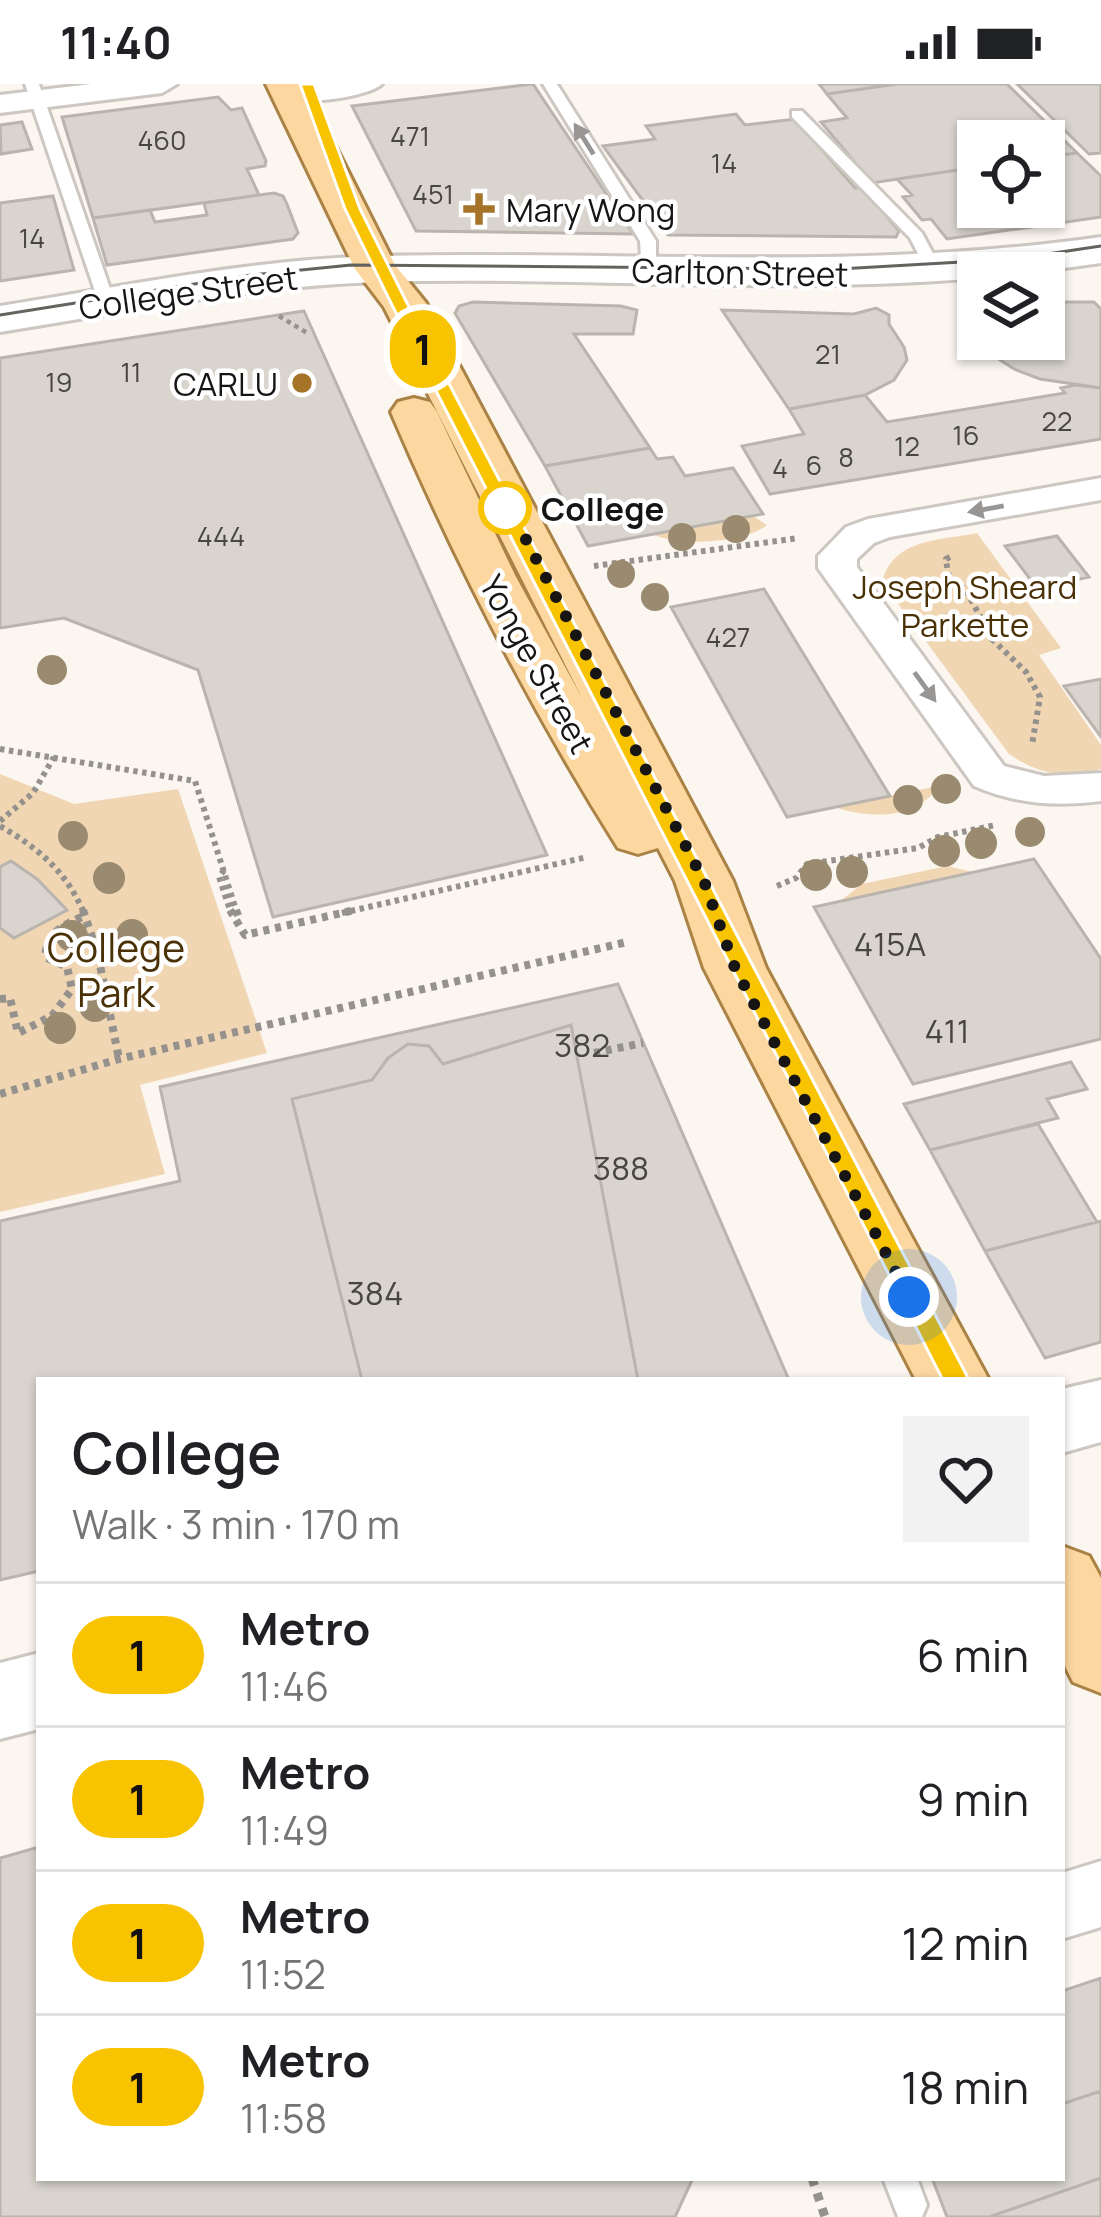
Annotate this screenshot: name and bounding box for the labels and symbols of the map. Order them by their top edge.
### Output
house number: 471 [390,117,430,154]
house number: 460 [137,121,187,158]
one-way arrow [574,123,596,156]
house number: 14 [711,144,737,181]
house number: 451 [412,175,454,212]
place label: Mary Wong [506,187,675,232]
marker: Mary Wong [463,193,495,225]
house number: 14 [19,219,45,256]
street label: Carlton Street [631,248,849,296]
street label: College Street [76,254,300,330]
line badge: 1 [384,310,462,388]
house number: 21 [815,335,841,372]
house number: 11 [120,353,142,390]
place label: CARLU [173,361,278,406]
house number: 19 [45,363,73,400]
marker: CARLU [289,370,315,396]
house number: 22 [1042,402,1072,439]
house number: 16 [952,416,980,453]
house number: 12 [894,427,920,464]
house number: 8 [838,438,854,475]
house number: 6 [806,446,822,483]
house number: 4 [772,449,788,486]
marker: College [480,483,530,533]
place label: College [541,486,664,531]
one-way arrow [966,501,1004,519]
house number: 444 [197,517,245,554]
park label: Joseph Sheard Parkette [853,564,1077,647]
street label: Yonge Street [470,567,604,761]
house number: 427 [706,618,750,655]
one-way arrow [912,671,936,703]
park label: College Park [47,920,185,1019]
house number: 415A [854,921,926,966]
house number: 411 [924,1008,970,1053]
house number: 382 [554,1022,610,1067]
house number: 388 [593,1145,649,1190]
your location [879,1267,939,1327]
house number: 384 [347,1270,403,1315]

